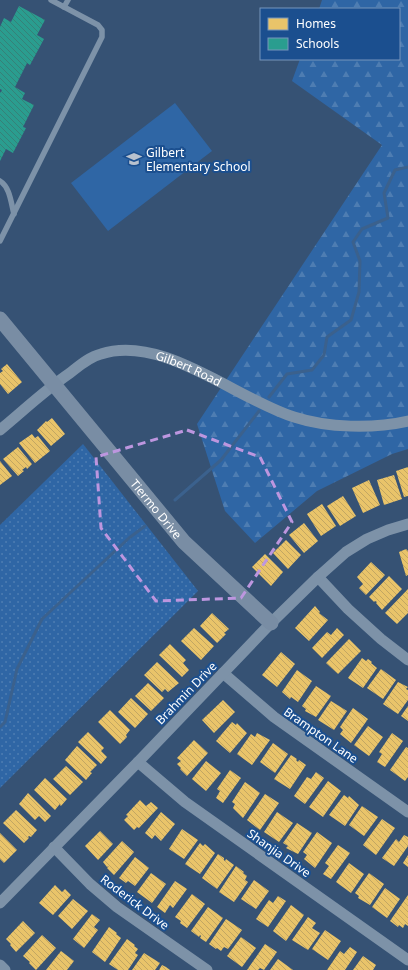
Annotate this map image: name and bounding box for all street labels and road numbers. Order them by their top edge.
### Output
street label: Gilbert Road [154,346,225,390]
street label: Tiermo Drive [127,475,186,542]
street label: Brahmin Drive [152,658,220,728]
street label: Brampton Lane [280,703,362,767]
street label: Shanjia Drive [244,825,314,881]
street label: Roderick Drive [97,871,173,934]

